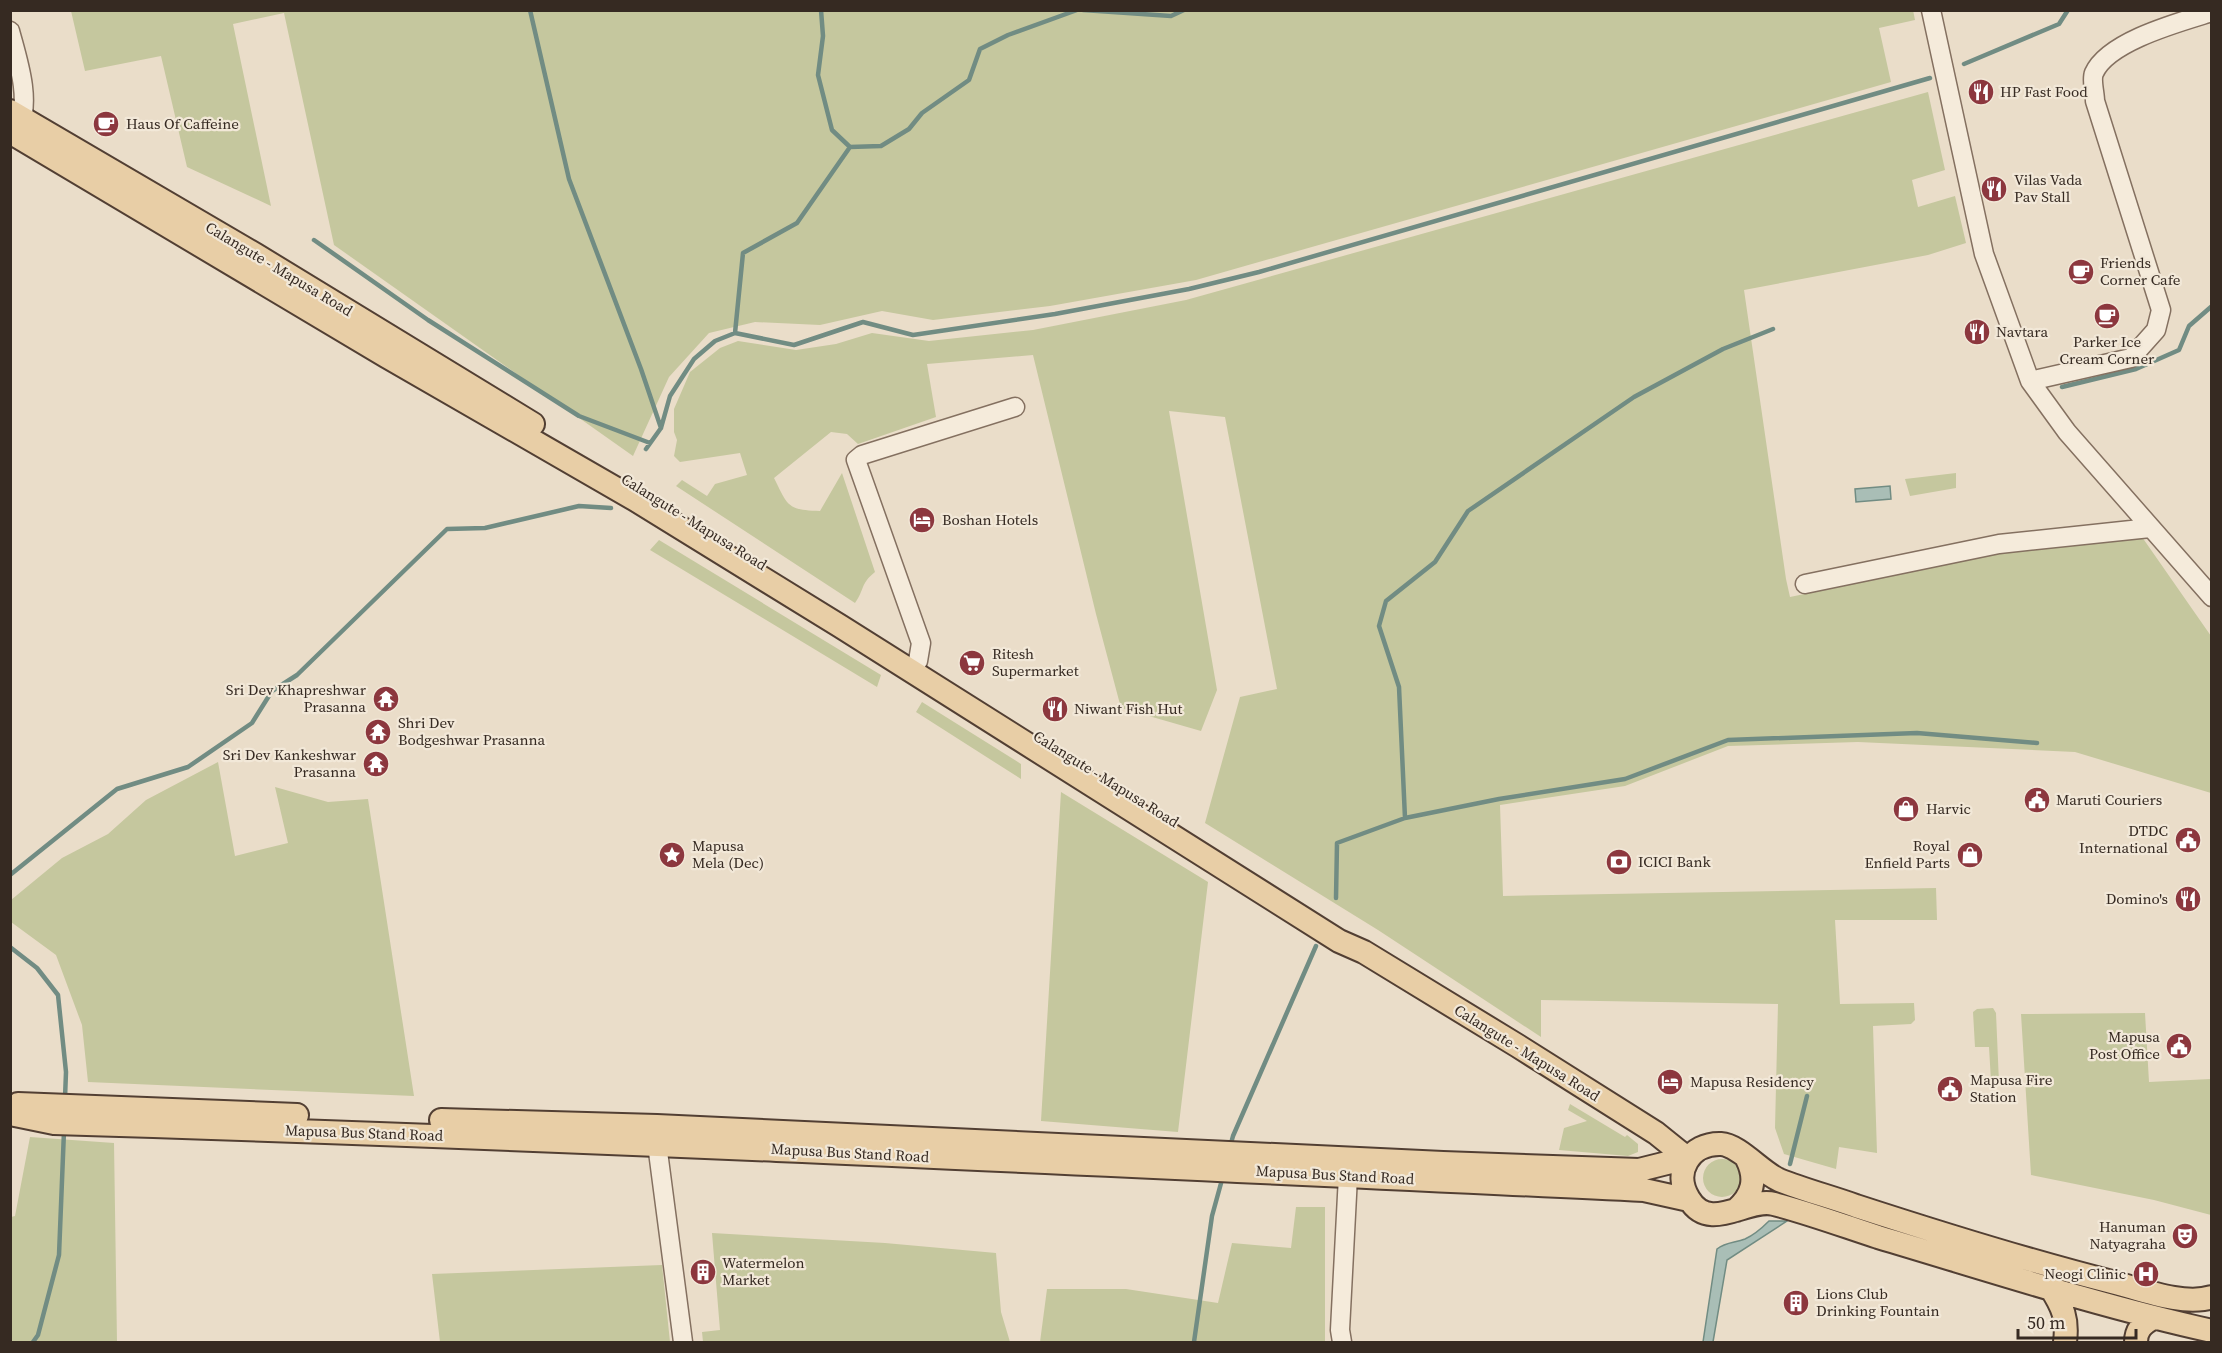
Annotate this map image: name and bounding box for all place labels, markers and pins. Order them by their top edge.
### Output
restaurant icon: HP Fast Food [1966,77,1996,107]
place label: HP Fast Food [2000,81,2088,102]
cafe icon: Haus Of Caffeine [91,109,121,139]
place label: Haus Of Caffeine [126,113,239,134]
place label: Vilas Vada Pav Stall [2014,169,2083,207]
restaurant icon: Vilas Vada Pav Stall [1979,174,2009,204]
place label: Friends Corner Cafe [2100,252,2181,290]
cafe icon: Friends Corner Cafe [2066,257,2096,287]
cafe icon: Parker Ice Cream Corner [2092,301,2122,331]
restaurant icon: Navtara [1962,317,1992,347]
place label: Navtara [1996,321,2049,342]
place label: Parker Ice Cream Corner [2060,331,2155,369]
hotel icon: Boshan Hotels [907,505,937,535]
place label: Boshan Hotels [942,509,1038,530]
place label: Ritesh Supermarket [992,643,1079,681]
supermarket icon: Ritesh Supermarket [957,648,987,678]
place label: Sri Dev Khapreshwar Prasanna [226,679,367,717]
temple icon: Sri Dev Khapreshwar Prasanna [371,684,401,714]
restaurant icon: Niwant Fish Hut [1040,694,1070,724]
place label: Niwant Fish Hut [1074,698,1183,719]
place label: Shri Dev Bodgeshwar Prasanna [398,712,546,750]
temple icon: Shri Dev Bodgeshwar Prasanna [363,717,393,747]
place label: Sri Dev Kankeshwar Prasanna [223,744,357,782]
temple icon: Sri Dev Kankeshwar Prasanna [361,749,391,779]
public building icon: Maruti Couriers [2022,785,2052,815]
place label: Maruti Couriers [2056,789,2162,810]
shop icon: Harvic [1891,794,1921,824]
place label: Harvic [1926,798,1971,819]
place label: DTDC International [2079,820,2169,858]
public building icon: DTDC International [2173,825,2203,855]
place label: Mapusa Mela (Dec) [692,835,764,873]
place label: Royal Enfield Parts [1864,835,1951,873]
place icon: Mapusa Mela (Dec) [657,840,687,870]
shop icon: Royal Enfield Parts [1955,840,1985,870]
bank icon: ICICI Bank [1604,847,1634,877]
place label: ICICI Bank [1638,851,1711,872]
restaurant icon: Domino's [2173,884,2203,914]
place label: Domino's [2106,888,2168,909]
place label: Mapusa Post Office [2089,1026,2160,1064]
public building icon: Mapusa Post Office [2164,1031,2194,1061]
hotel icon: Mapusa Residency [1655,1067,1685,1097]
place label: Mapusa Fire Station [1970,1069,2053,1107]
place label: Mapusa Residency [1690,1071,1814,1092]
public building icon: Mapusa Fire Station [1935,1074,1965,1104]
place label: Hanuman Natyagraha [2089,1216,2166,1254]
theatre icon: Hanuman Natyagraha [2170,1221,2200,1251]
place label: Watermelon Market [722,1252,805,1290]
building icon: Watermelon Market [688,1257,718,1287]
hospital icon: Neogi Clinic [2131,1259,2161,1289]
place label: Neogi Clinic [2044,1263,2126,1284]
place label: Lions Club Drinking Fountain [1816,1283,1940,1321]
building icon: Lions Club Drinking Fountain [1781,1288,1811,1318]

